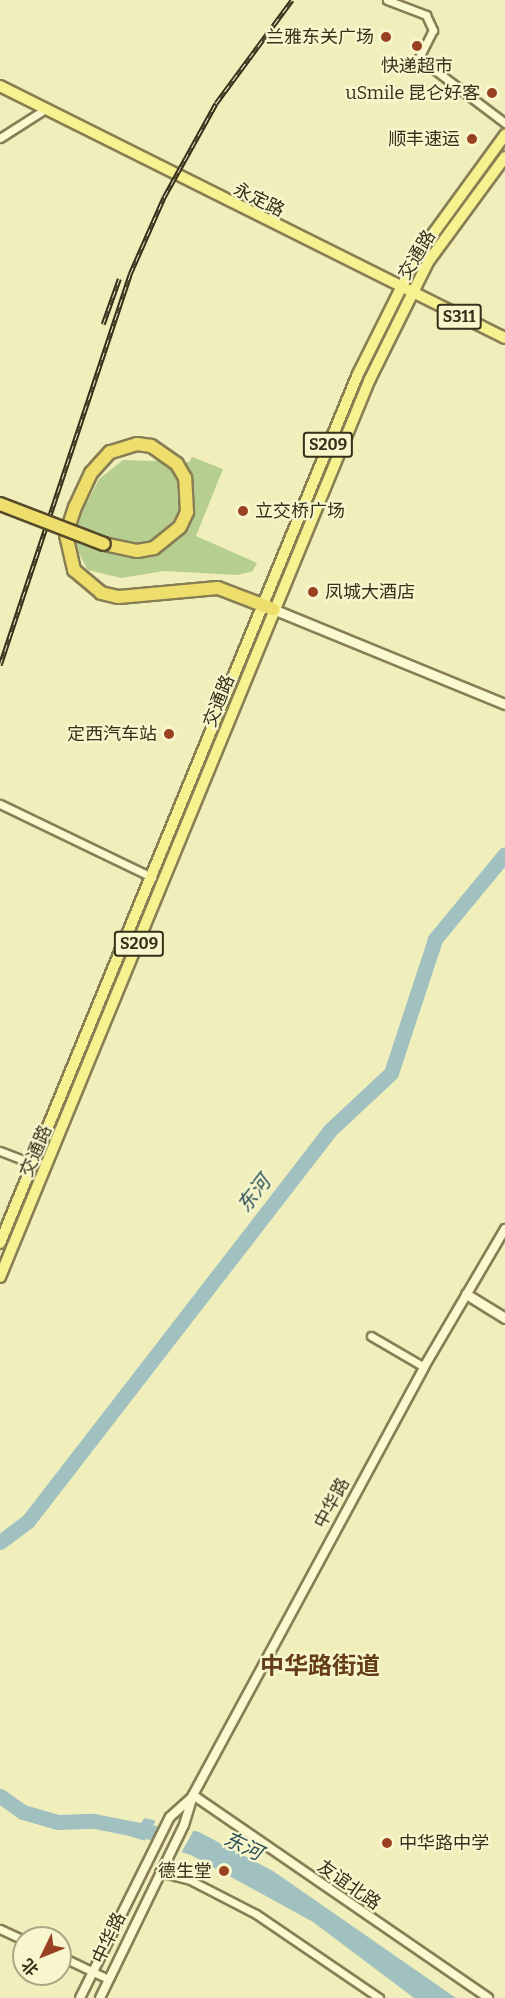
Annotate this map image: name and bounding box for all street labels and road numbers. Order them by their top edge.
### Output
street label: 永定路 [230,178,288,222]
street label: 交通路 [394,226,440,284]
road number: S311 [436,304,482,330]
road number: S209 [302,432,354,458]
street label: 交通路 [199,672,239,730]
road number: S209 [114,931,164,957]
street label: 交通路 [16,1122,56,1180]
street label: 中华路 [310,1474,354,1532]
street label: 友谊北路 [313,1856,385,1914]
street label: 中华路 [88,1909,130,1967]

